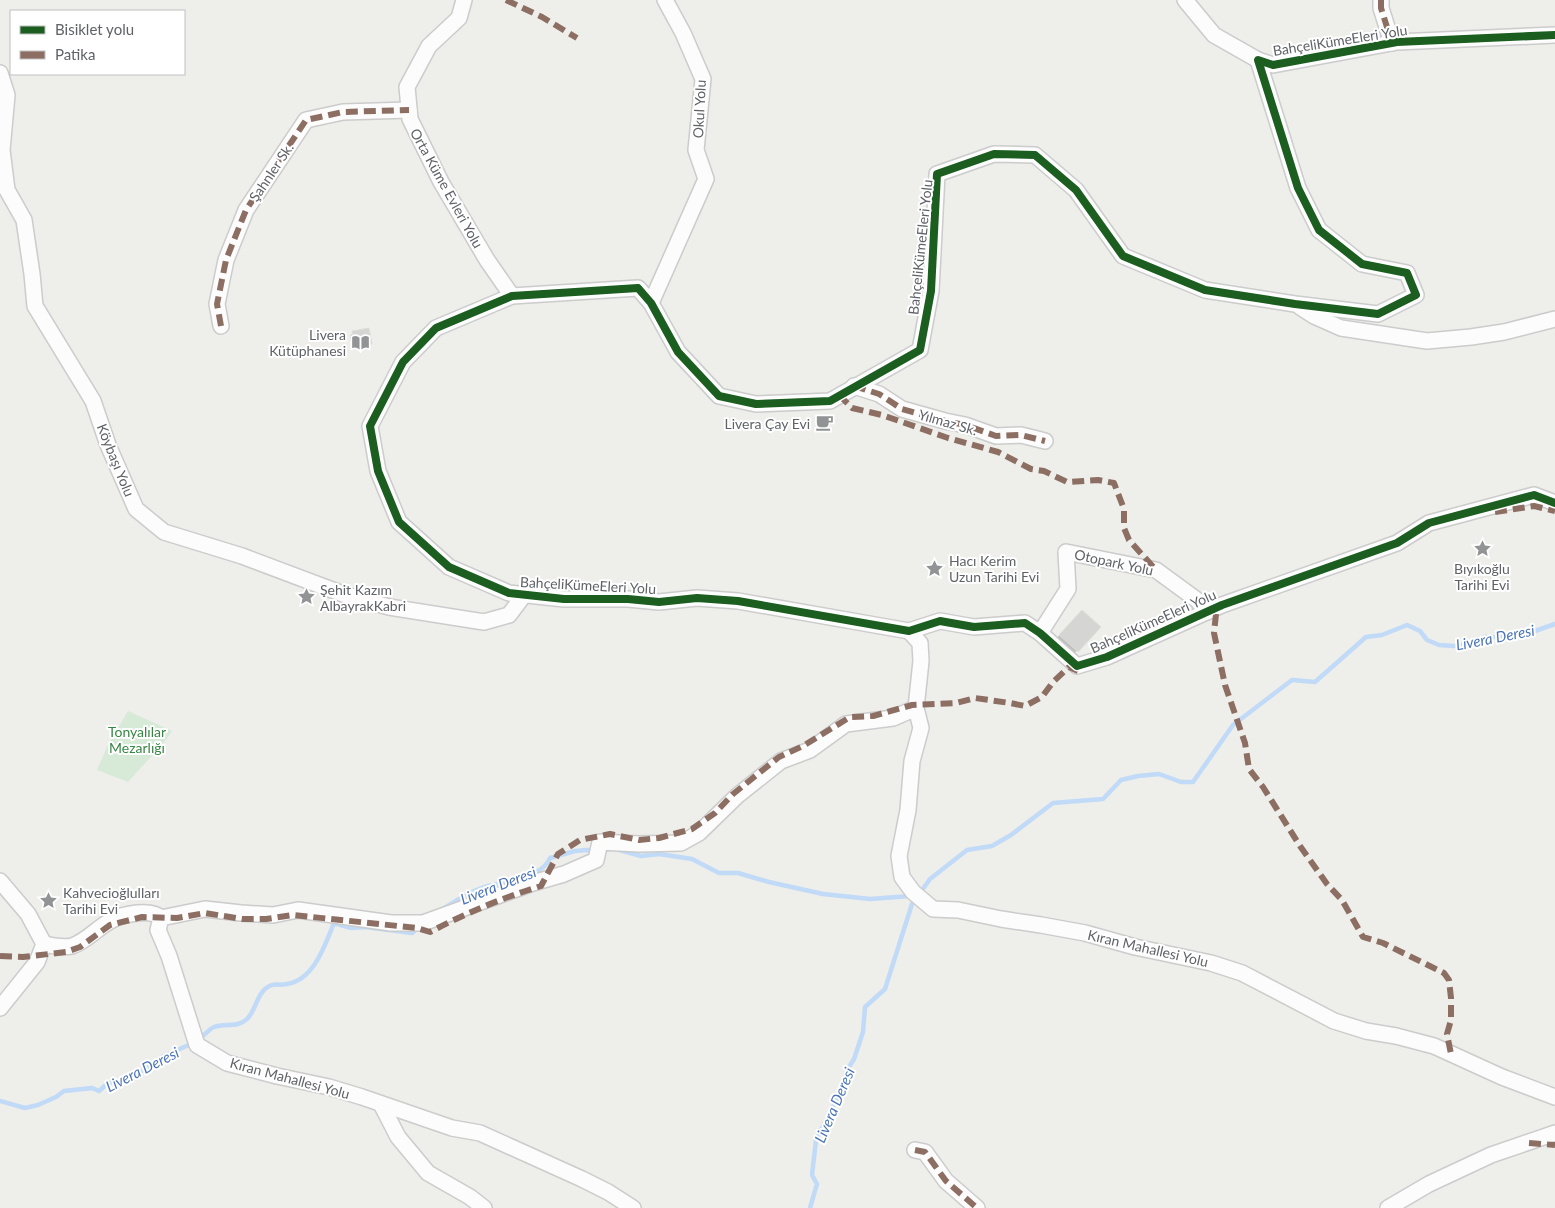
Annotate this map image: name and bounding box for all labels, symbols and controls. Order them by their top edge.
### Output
legend [10,10,185,75]
text: Bisiklet yolu [55,20,134,38]
street label: BahçeliKümeEleri Yolu [1271,21,1409,59]
text: Patika [55,45,95,63]
street label: Okul Yolu [689,79,709,139]
street label: Orta Küme Evleri Yolu [407,125,487,251]
street label: Şahnler Sk. [245,139,297,205]
street label: BahçeliKümeEleri Yolu [904,178,936,316]
place label: Livera Kütüphanesi [269,326,346,359]
library icon: Livera Kütüphanesi [350,332,370,352]
street label: Yılmaz Sk. [917,405,979,439]
cafe icon: Livera Çay Evi [814,413,834,433]
place label: Livera Çay Evi [725,415,810,432]
street label: Köybaşı Yolu [94,421,138,499]
place icon: Bıyıkoğlu Tarihi Evi [1472,538,1492,558]
street label: Otopark Yolu [1073,545,1155,579]
place label: Hacı Kerim Uzun Tarihi Evi [949,552,1039,585]
place icon: Hacı Kerim Uzun Tarihi Evi [925,558,945,578]
place label: Bıyıkoğlu Tarihi Evi [1454,560,1510,593]
street label: BahçeliKümeEleri Yolu [520,573,656,597]
place label: Şehit Kazım AlbayrakKabri [320,581,406,614]
street label: BahçeliKümeEleri Yolu [1087,586,1219,656]
place icon: Şehit Kazım AlbayrakKabri [296,587,316,607]
water label: Livera Deresi [1454,620,1536,653]
park label: Tonyalılar Mezarlığı [108,723,166,756]
water label: Livera Deresi [457,862,539,908]
place label: Kahvecioğlulları Tarihi Evi [63,884,160,917]
place icon: Kahvecioğlulları Tarihi Evi [39,890,59,910]
street label: Kıran Mahallesi Yolu [1086,926,1210,970]
water label: Livera Deresi [102,1043,182,1095]
street label: Kıran Mahallesi Yolu [228,1054,352,1102]
water label: Livera Deresi [810,1064,858,1145]

